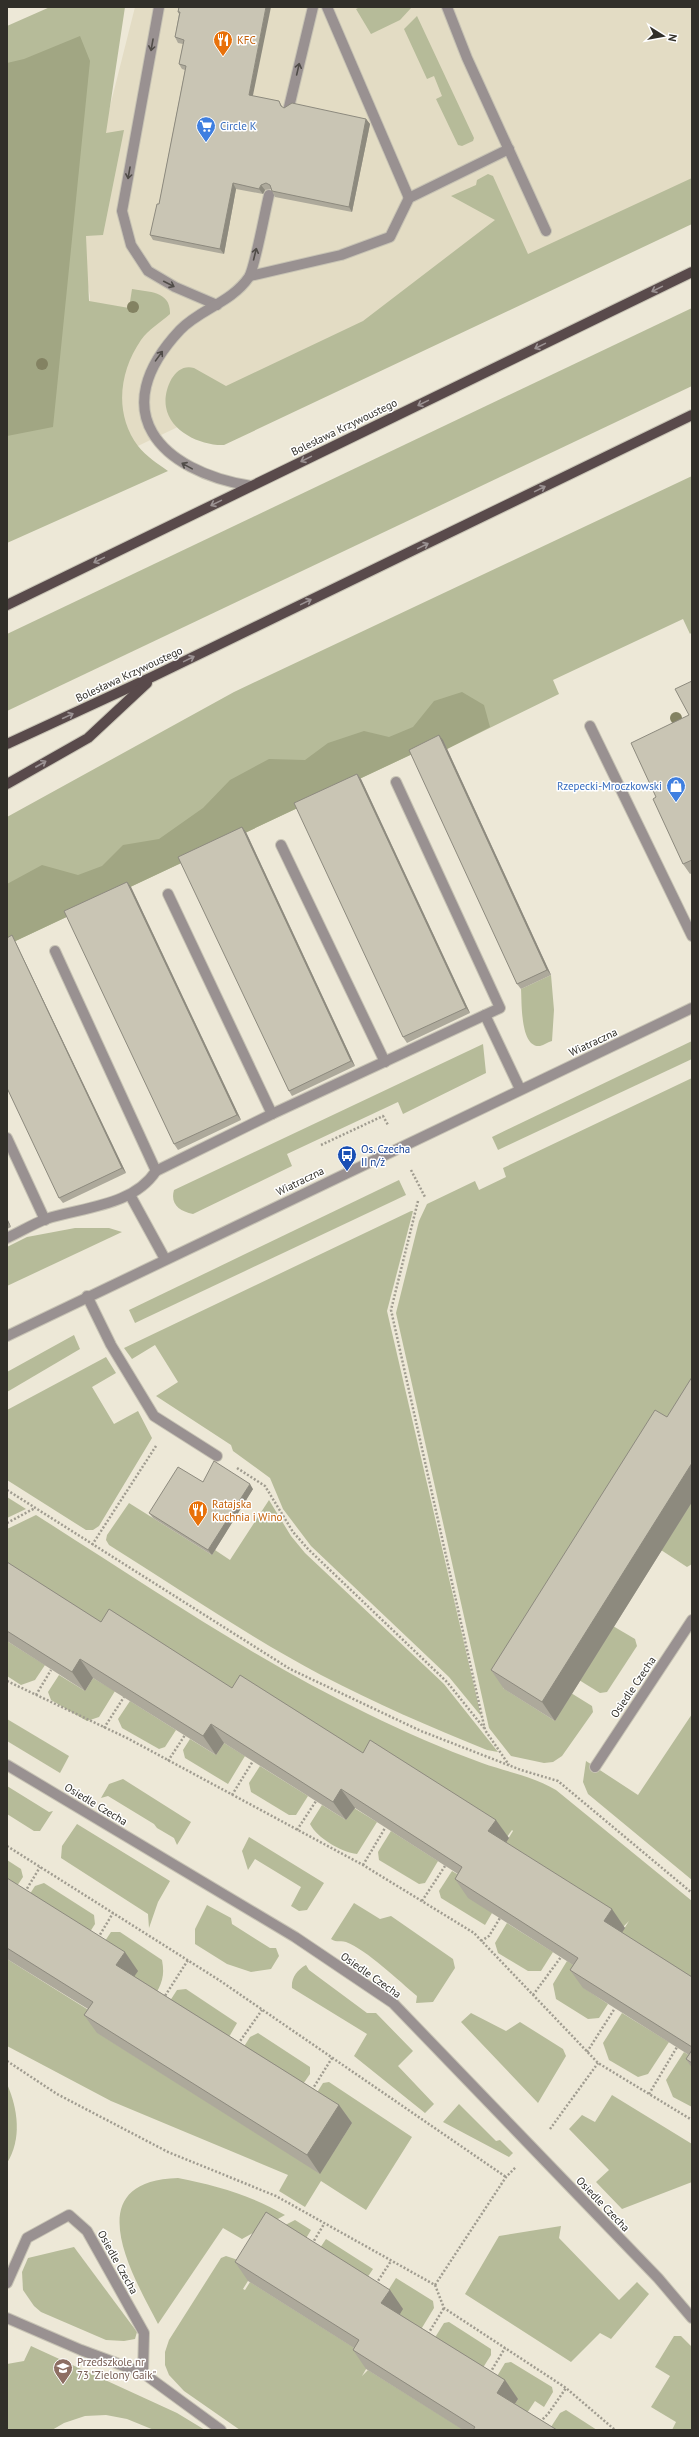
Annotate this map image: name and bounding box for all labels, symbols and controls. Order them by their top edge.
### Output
north arrow [643,16,683,56]
restaurant icon: KFC [212,29,234,57]
place label: KFC [237,33,256,47]
text: N [665,33,680,43]
one-way arrow [148,38,156,51]
one-way arrow [295,63,303,76]
supermarket icon: Circle K [195,115,217,143]
place label: Circle K [220,119,257,133]
one-way arrow [125,166,133,179]
one-way arrow [252,248,259,261]
one-way arrow [163,281,175,288]
one-way arrow [651,286,663,293]
one-way arrow [534,343,546,350]
one-way arrow [155,351,163,362]
street label: Bolesława Krzywoustego [289,395,399,459]
one-way arrow [417,399,429,407]
one-way arrow [300,456,312,463]
one-way arrow [181,461,193,469]
one-way arrow [533,485,545,492]
one-way arrow [210,500,222,507]
one-way arrow [416,542,428,549]
one-way arrow [93,557,105,564]
one-way arrow [299,598,311,605]
street label: Bolesława Krzywoustego [73,643,185,705]
one-way arrow [183,655,195,662]
one-way arrow [61,712,73,719]
one-way arrow [35,760,47,768]
shop icon: Rzepecki-Mroczkowski [665,775,687,803]
place label: Rzepecki-Mroczkowski [557,779,662,793]
street label: Wiatraczna [567,1025,619,1059]
place label: Os. Czecha II n/ż [361,1142,410,1169]
bus stop icon: Os. Czecha II n/ż [336,1144,358,1172]
street label: Wiatraczna [274,1163,326,1199]
place label: Ratajska Kuchnia i Wino [212,1497,282,1524]
restaurant icon: Ratajska Kuchnia i Wino [187,1499,209,1527]
street label: Osiedle Czecha [607,1654,659,1720]
street label: Osiedle Czecha [62,1780,130,1828]
street label: Osiedle Czecha [338,1949,404,2001]
street label: Osiedle Czecha [573,2174,633,2234]
street label: Osiedle Czecha [95,2228,141,2296]
place label: Przedszkole nr 73 "Zielony Gaik" [77,2355,157,2382]
school or university icon: Przedszkole nr 73 "Zielony Gaik" [52,2357,74,2385]

